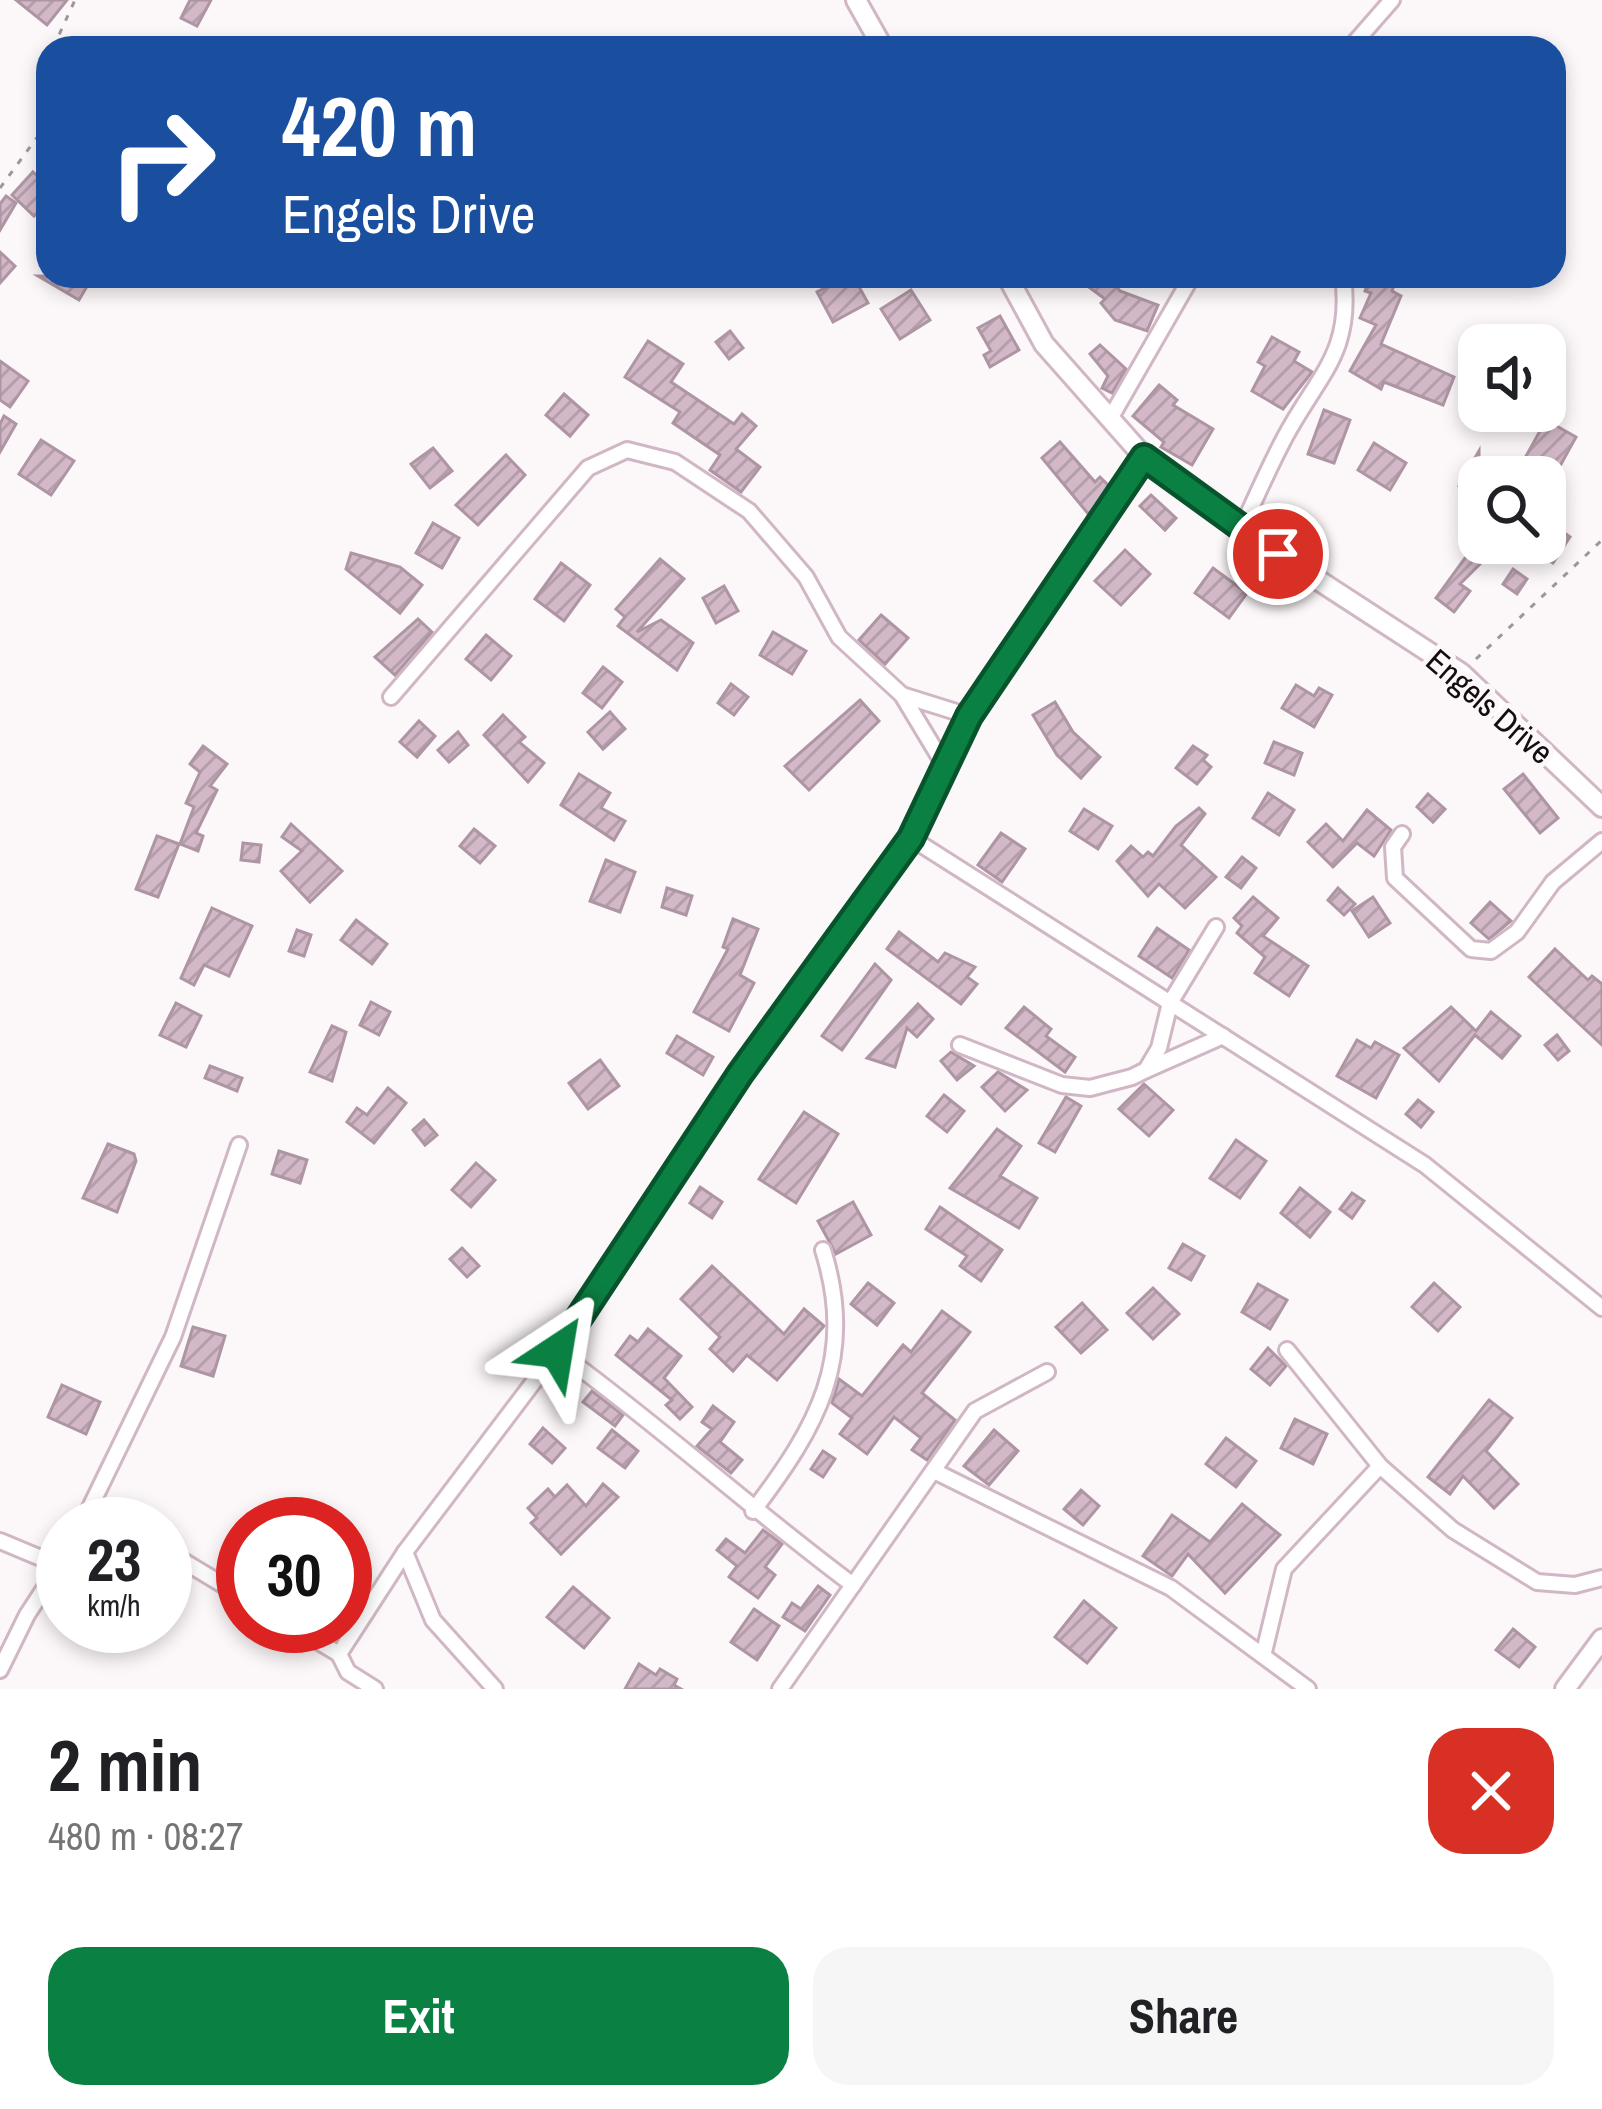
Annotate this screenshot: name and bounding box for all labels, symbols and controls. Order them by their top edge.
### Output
text: 420 m [282,69,477,182]
icon: right [84,84,240,240]
text: Engels Drive [282,177,535,250]
map controls [1458,324,1566,564]
button: sound [1458,324,1566,432]
button: search [1458,456,1566,564]
pin [1227,503,1329,605]
icon: arrive [1245,521,1311,587]
street label: Engels Drive [1417,639,1563,773]
position arrow [494,1288,620,1414]
speed limit sign: 30 [216,1497,372,1653]
text: 23 [87,1519,141,1600]
text: km/h [87,1585,141,1625]
text: 2 min [48,1716,202,1813]
button: close [1428,1728,1554,1854]
text: 480 m · 08:27 [48,1810,244,1862]
button: Exit [48,1947,789,2085]
button: Share [813,1947,1554,2085]

